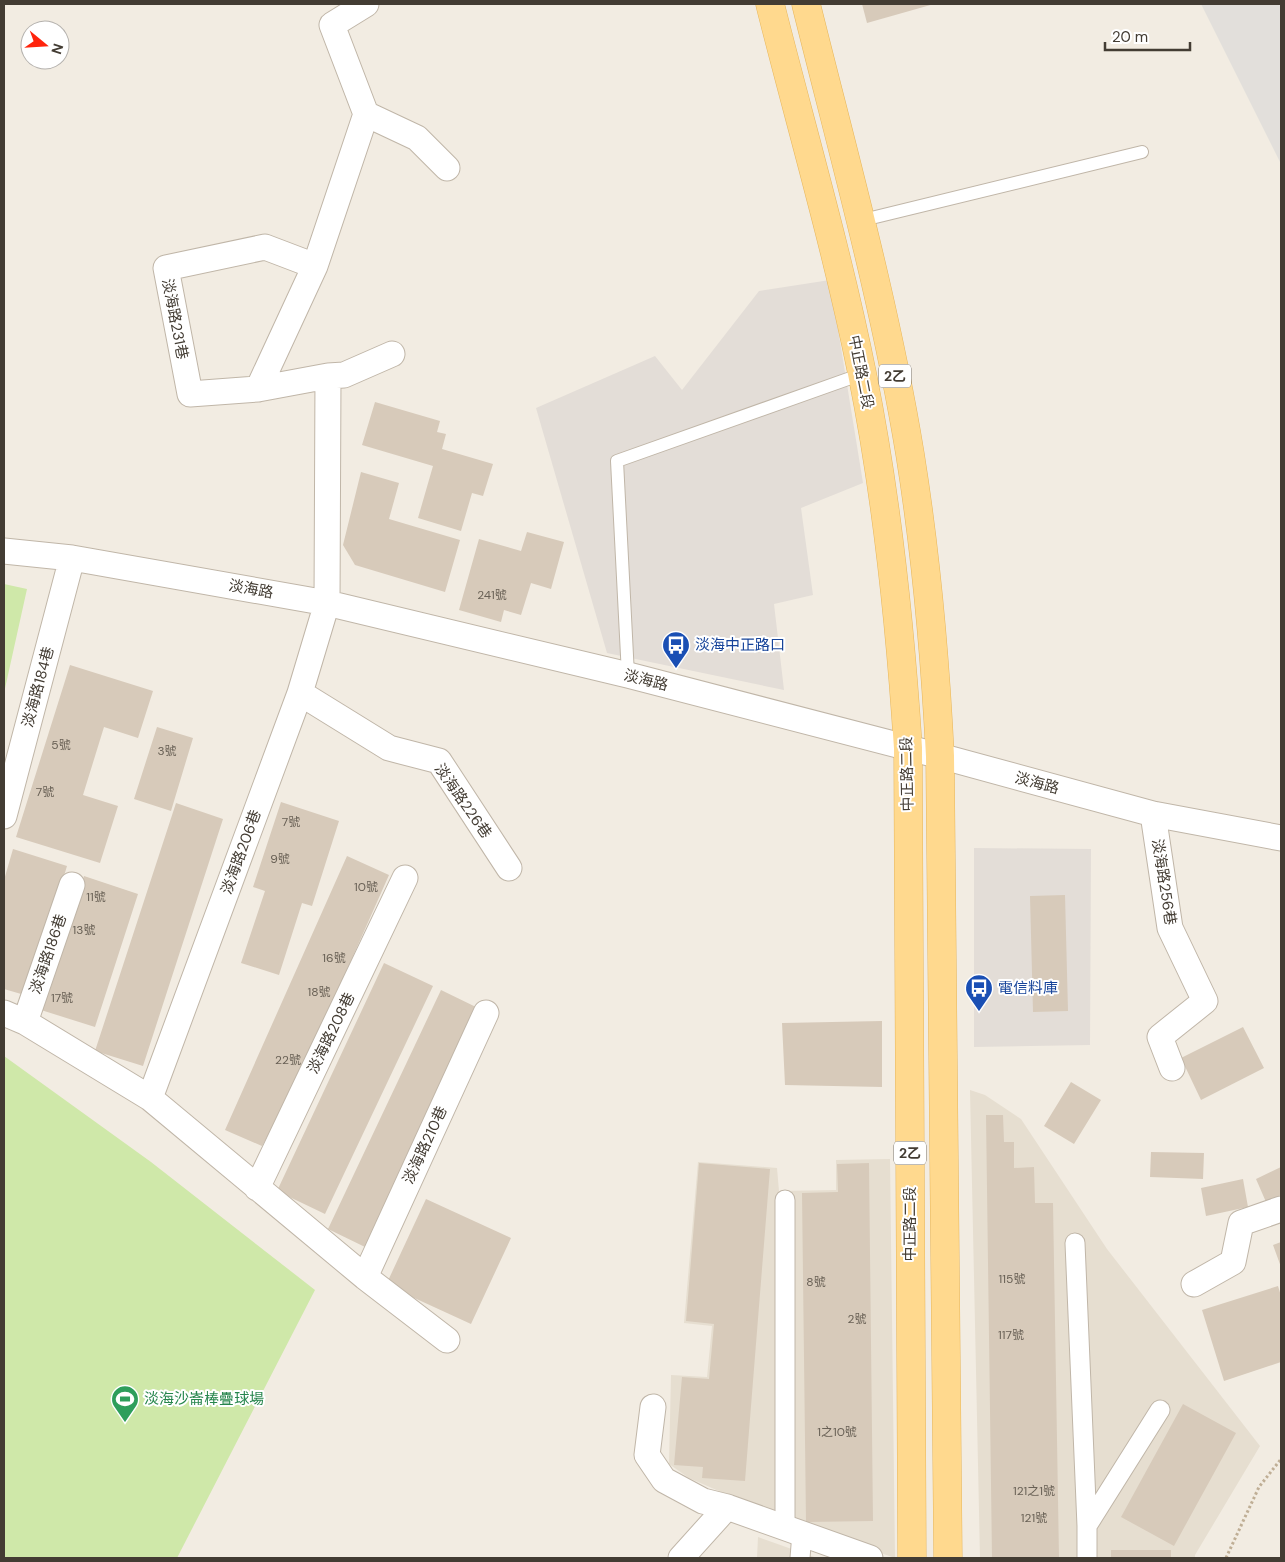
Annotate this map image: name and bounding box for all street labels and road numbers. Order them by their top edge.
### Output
street label: 淡海路231巷 [157,277,193,361]
street label: 中正路二段 [844,333,878,411]
road number: 2乙 [879,364,911,388]
street label: 淡海路 [227,575,275,603]
street label: 淡海路184巷 [18,644,58,730]
street label: 淡海路 [622,665,670,695]
street label: 中正路二段 [896,736,918,812]
street label: 淡海路226巷 [430,760,496,842]
street label: 淡海路 [1013,768,1061,798]
street label: 淡海路206巷 [217,807,265,897]
street label: 淡海路256巷 [1147,837,1181,927]
street label: 淡海路186巷 [25,911,71,997]
street label: 淡海路208巷 [303,989,359,1077]
street label: 淡海路210巷 [398,1103,452,1187]
road number: 2乙 [894,1142,926,1164]
street label: 中正路二段 [900,1186,920,1262]

